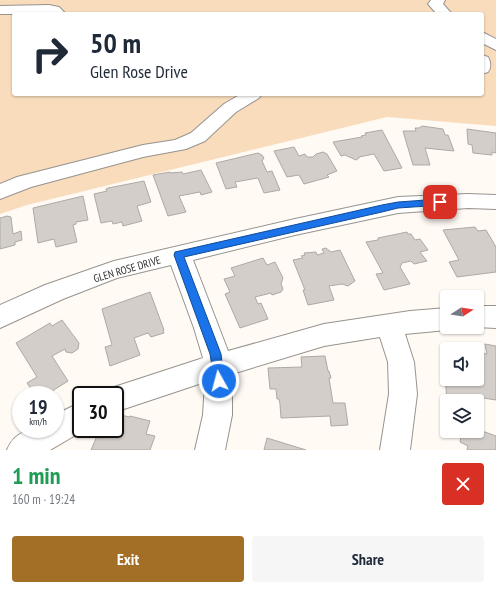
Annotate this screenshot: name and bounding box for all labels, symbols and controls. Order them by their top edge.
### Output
text: 50 m [90,24,141,61]
icon: right [24,28,76,80]
text: Glen Rose Drive [90,60,188,83]
pin [423,185,457,219]
icon: arrive [429,191,451,213]
street label: GLEN ROSE DRIVE [92,253,162,285]
north arrow [440,290,484,334]
map controls [440,290,484,438]
button: sound [440,342,484,386]
position arrow [198,360,240,402]
speed limit sign: 30 [72,386,124,438]
text: 19 [28,394,48,420]
button: layers [440,394,484,438]
text: km/h [29,415,47,428]
text: 1 min [12,460,60,491]
button: close [442,463,484,505]
text: 160 m · 19:24 [12,491,75,508]
button: Exit [12,536,244,582]
button: Share [252,536,484,582]

